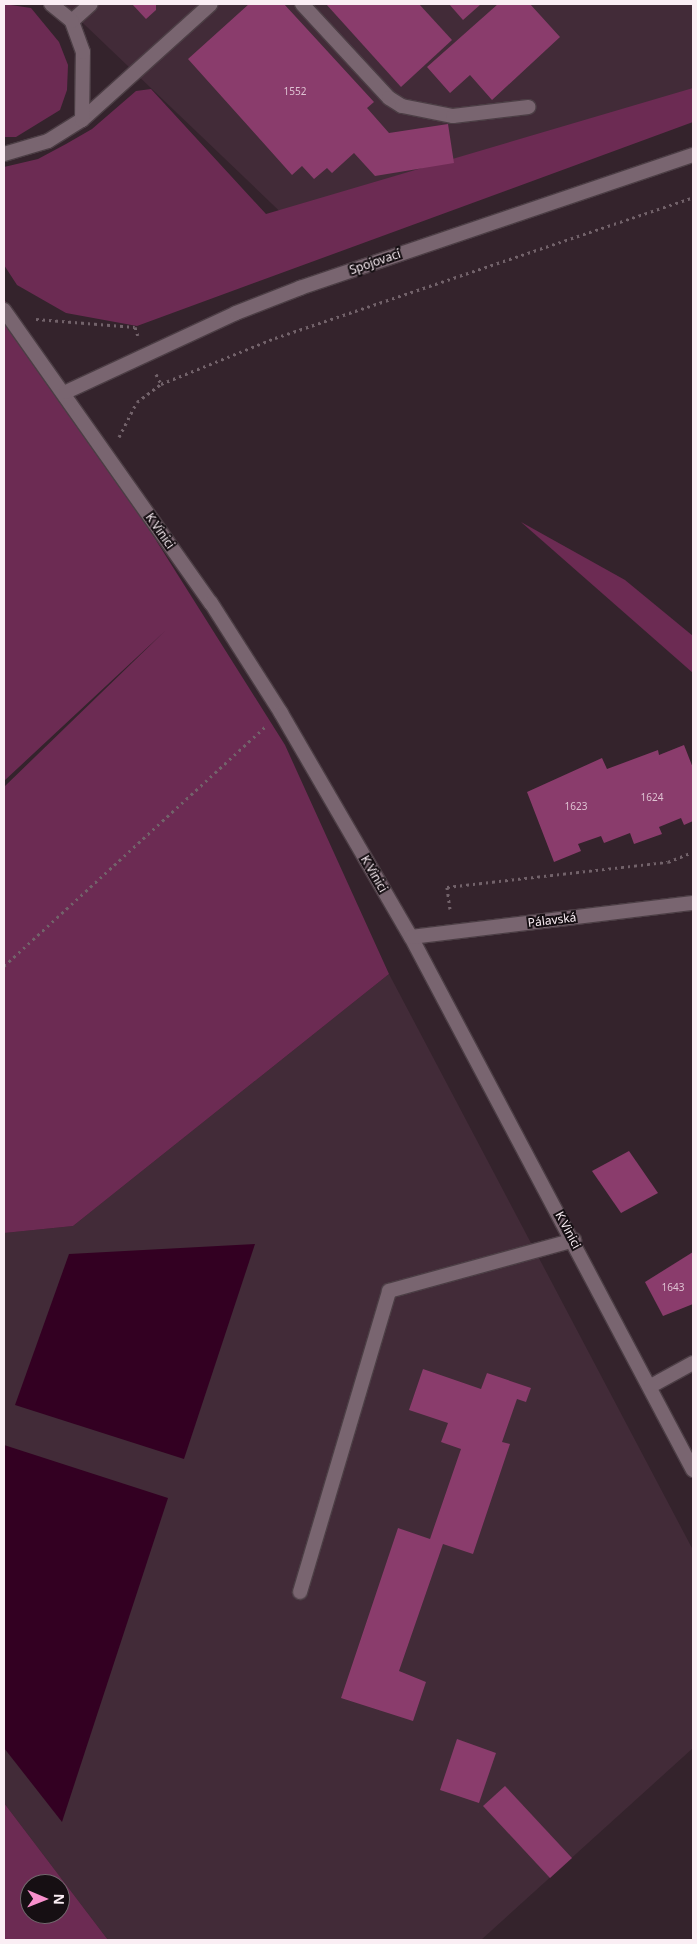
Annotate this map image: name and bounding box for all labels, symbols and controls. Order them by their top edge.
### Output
house number: 1552 [284,86,306,98]
street label: Spojovací [348,247,402,277]
street label: K Vinici [143,510,177,552]
house number: 1624 [641,792,663,804]
house number: 1623 [565,801,587,813]
street label: K Vinici [358,853,390,895]
street label: Pálavská [527,910,577,930]
street label: K Vinici [552,1209,584,1251]
house number: 1643 [662,1282,684,1294]
north arrow [20,1874,70,1924]
text: N [50,1893,69,1905]

